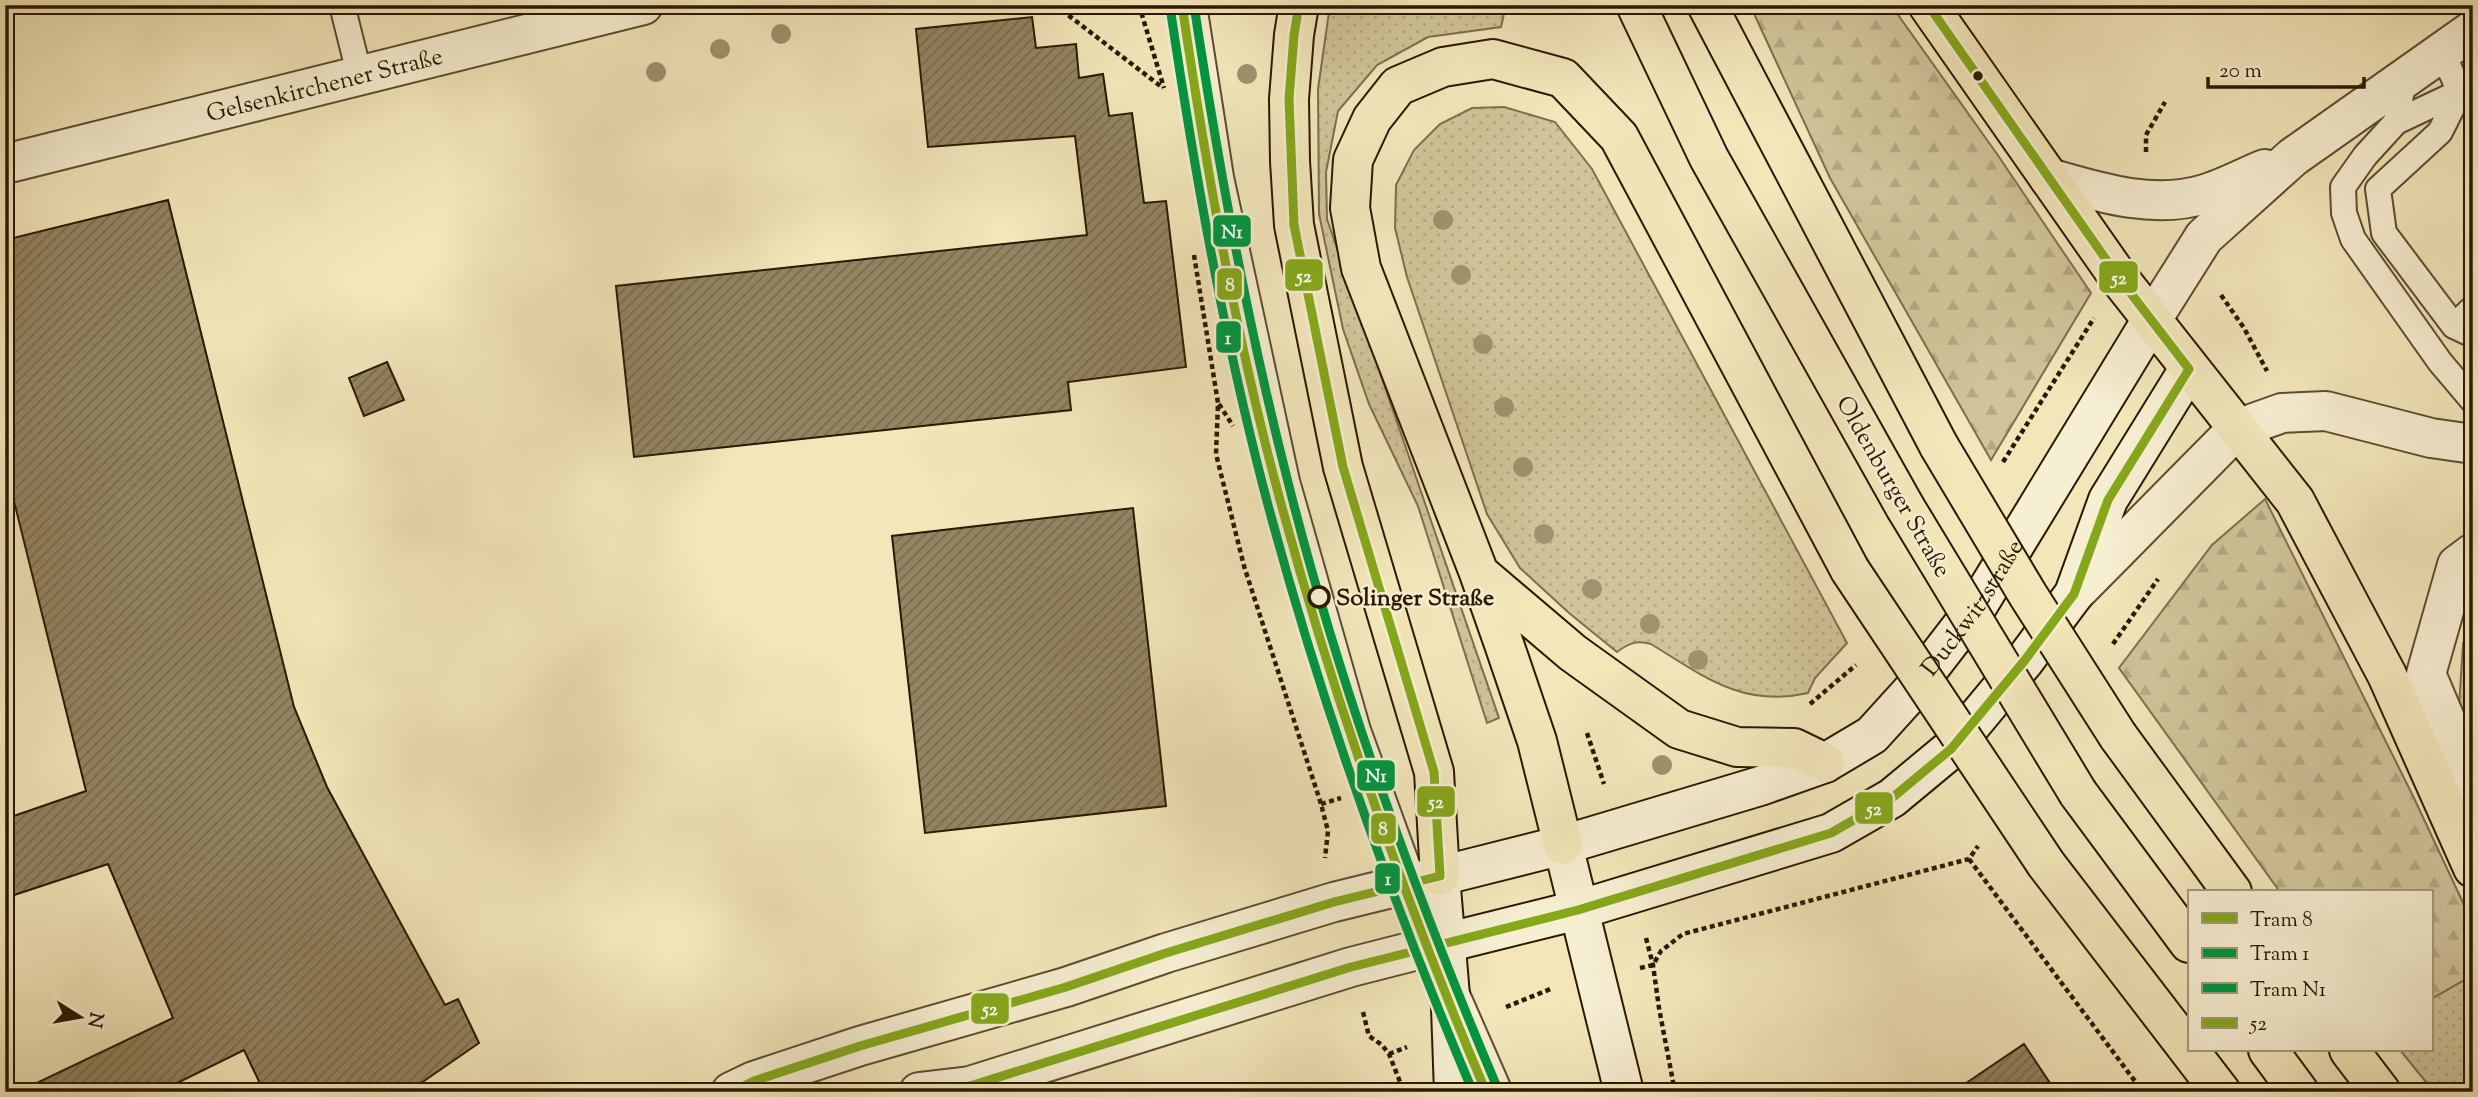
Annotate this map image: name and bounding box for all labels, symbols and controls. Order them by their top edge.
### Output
street label: Gelsenkirchener Straße [203,41,446,132]
scale bar [2208,46,2364,90]
text: 20 m [2219,57,2262,87]
unlabelled marker [1971,69,1985,83]
line badge: N1 [1212,214,1252,248]
text: N1 [1221,220,1243,247]
line badge: 52 [1284,258,1324,292]
line badge: 52 [2098,260,2139,294]
text: 52 [1294,264,1312,291]
text: 52 [2109,266,2127,293]
line badge: 8 [1216,267,1243,301]
text: 8 [1225,273,1235,300]
line badge: 1 [1215,320,1242,354]
text: 1 [1225,326,1232,353]
street label: Oldenburger Straße [1826,390,1958,584]
street label: Duckwitzstraße [1914,534,2033,684]
place label: Solinger Straße [1336,582,1494,616]
marker: Solinger Straße [1308,586,1330,608]
line badge: N1 [1356,759,1396,792]
text: N1 [1365,764,1387,791]
line badge: 52 [1416,785,1456,818]
text: 52 [1426,790,1444,817]
line badge: 52 [1854,791,1894,825]
text: 52 [1864,797,1882,824]
line badge: 8 [1370,812,1397,845]
text: 8 [1378,817,1388,844]
line badge: 1 [1374,862,1401,895]
text: 1 [1385,867,1392,894]
legend [2188,890,2432,1052]
text: Tram 8 [2250,906,2313,936]
text: Tram 1 [2250,940,2309,970]
text: Tram N1 [2250,976,2326,1006]
north arrow [46,982,116,1052]
line badge: 52 [970,992,1010,1025]
text: 52 [980,997,998,1024]
text: N [80,1010,109,1030]
text: 52 [2249,1010,2267,1040]

